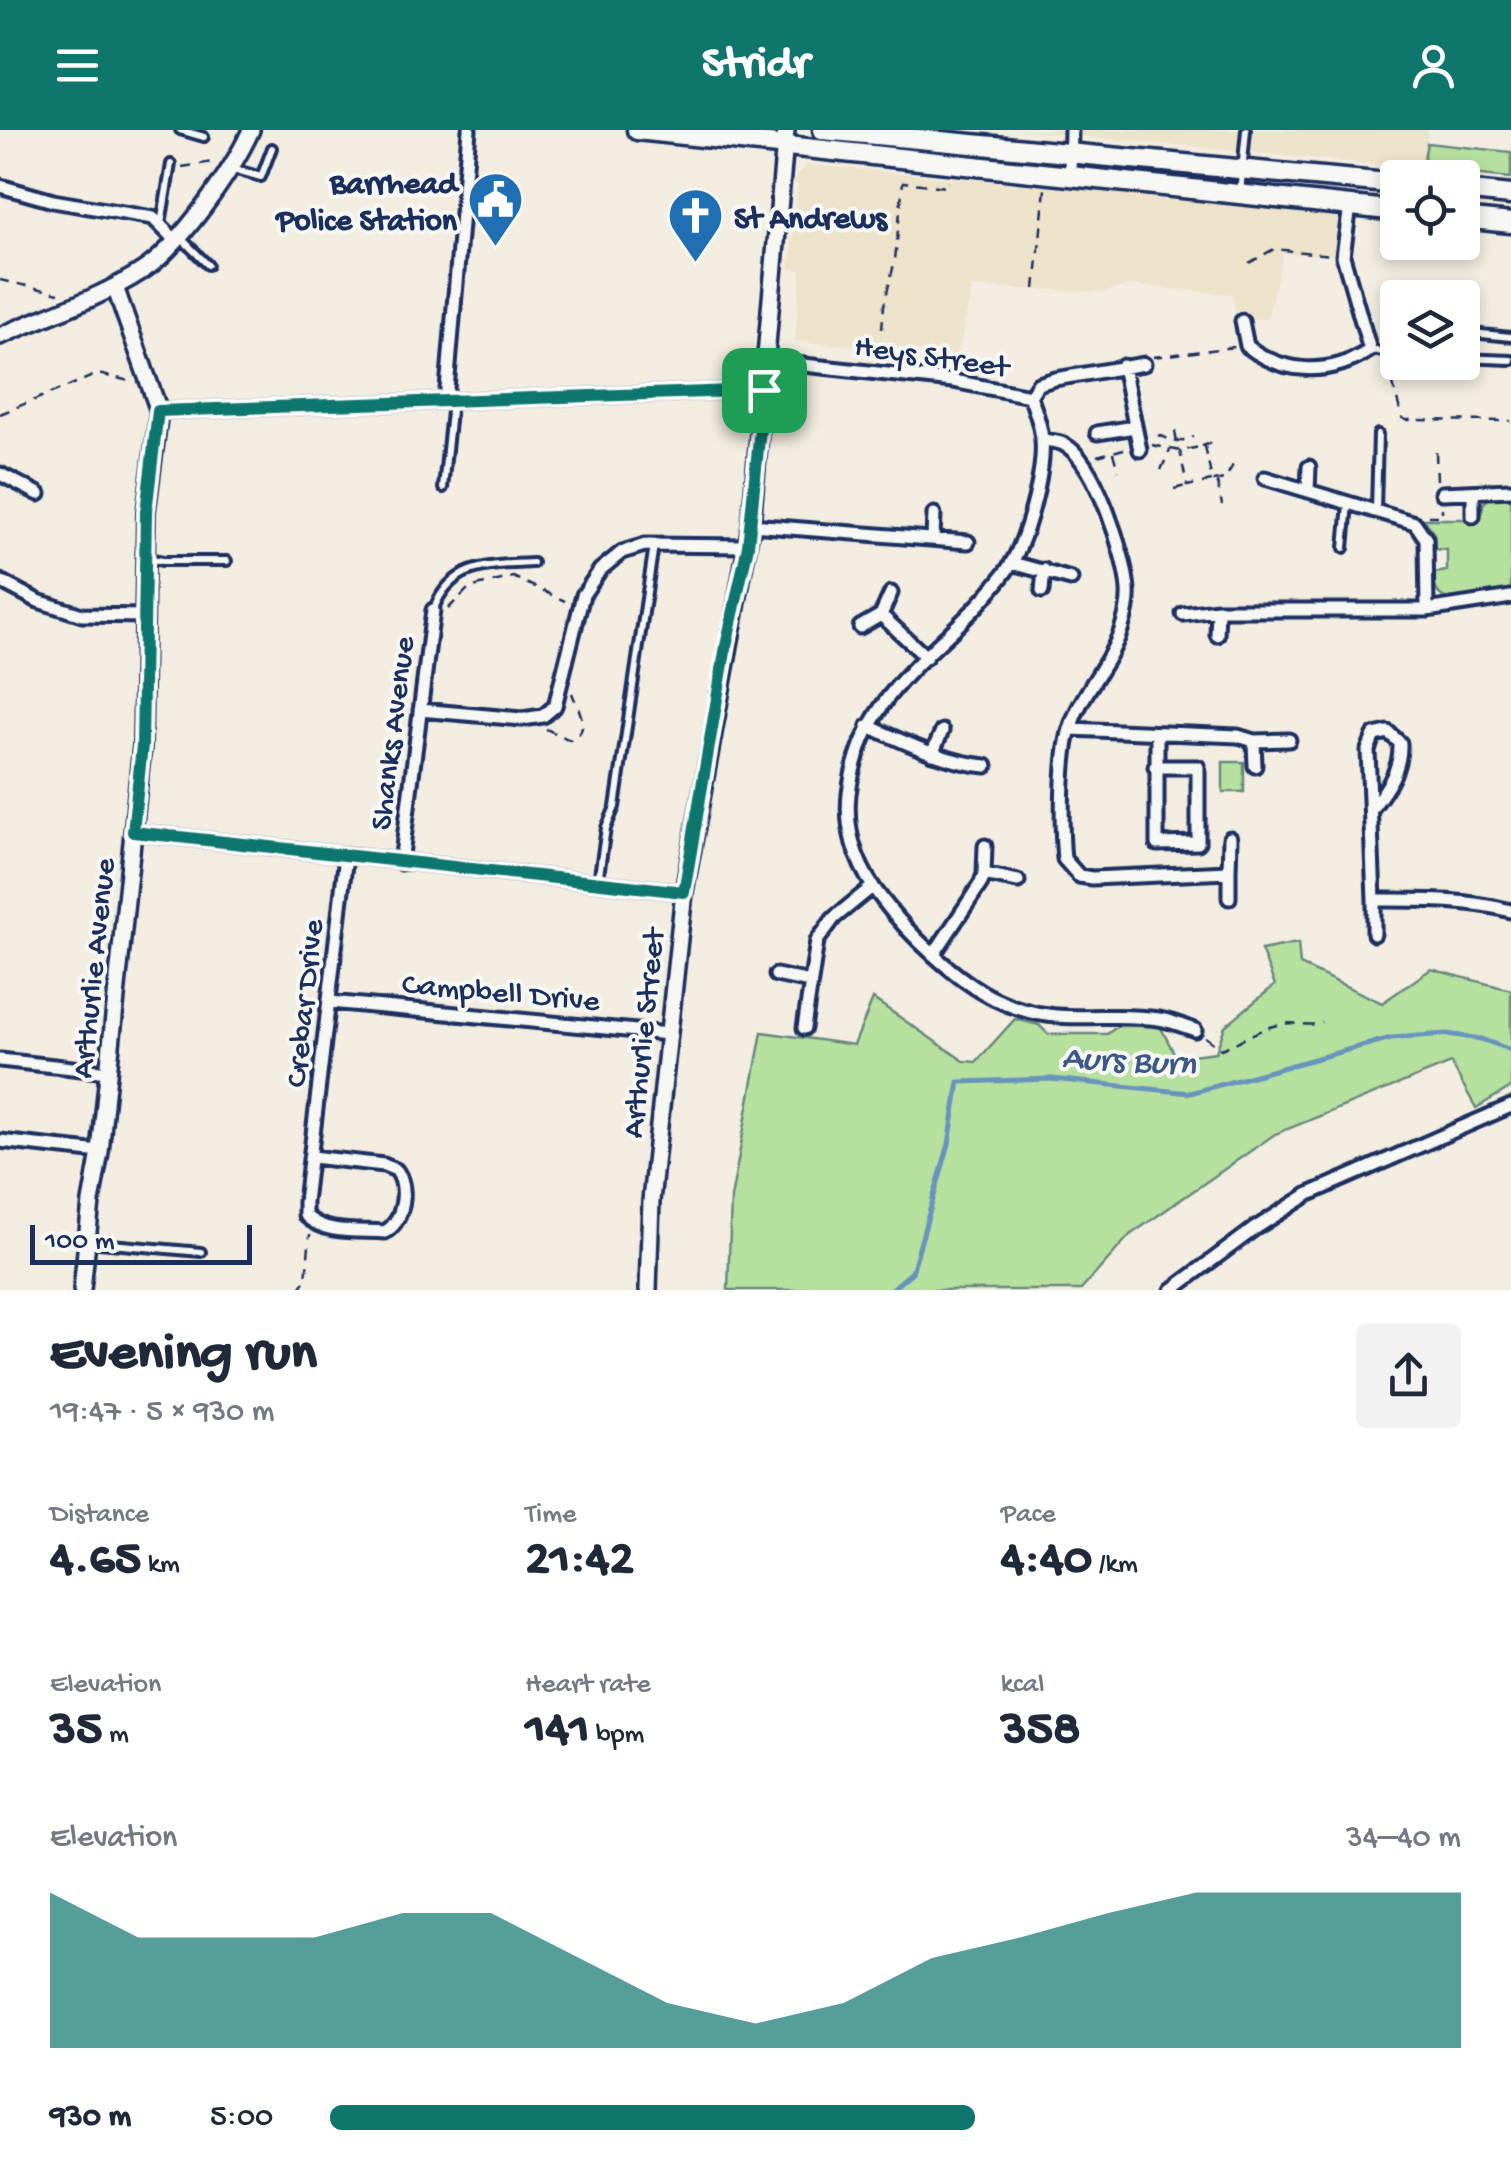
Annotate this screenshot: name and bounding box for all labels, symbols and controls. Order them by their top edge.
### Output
icon: menu [50,38,105,93]
icon: person [1406,38,1461,93]
text: Stridr [702,39,809,92]
map controls [1380,160,1480,380]
button: locate [1380,160,1480,260]
place label: Barrhead Police Station [274,167,460,242]
public building icon: Barrhead Police Station [466,169,526,248]
church icon: St Andrews [665,186,725,265]
place label: St Andrews [734,202,889,240]
button: layers [1380,280,1480,380]
street label: Heys Street [852,329,1014,389]
pin [722,348,807,433]
icon: arrive [737,363,792,418]
street label: Shanks Avenue [364,634,426,833]
street label: Arthurlie Avenue [66,856,126,1080]
street label: Crebar Drive [279,917,335,1089]
street label: Arthurlie Street [616,924,676,1140]
street label: Campbell Drive [400,967,602,1023]
water label: Aurs Burn [1061,1040,1197,1087]
scale bar [30,1220,252,1264]
text: 100 m [45,1226,115,1259]
button: share [1356,1323,1461,1428]
text: Evening run [50,1324,317,1388]
text: 19:47 · 5 × 930 m [50,1394,275,1432]
text: Distance [50,1499,149,1532]
text: Time [525,1499,577,1532]
text: Pace [1001,1499,1056,1532]
text: 4.65 [50,1532,141,1591]
text: 21:42 [525,1532,634,1591]
text: 4:40 [1001,1532,1092,1591]
text: km [141,1549,180,1582]
text: /km [1092,1549,1138,1582]
text: Elevation [50,1669,161,1702]
text: Heart rate [525,1669,651,1702]
text: kcal [1001,1669,1044,1702]
text: 35 [50,1702,102,1761]
text: 141 [525,1702,589,1761]
text: 358 [1001,1702,1080,1761]
text: m [102,1719,129,1752]
text: bpm [589,1719,644,1752]
text: Elevation [50,1820,177,1858]
text: 34–40 m [1346,1820,1461,1858]
text: 930 m [50,2099,131,2137]
text: 5:00 [210,2099,273,2137]

